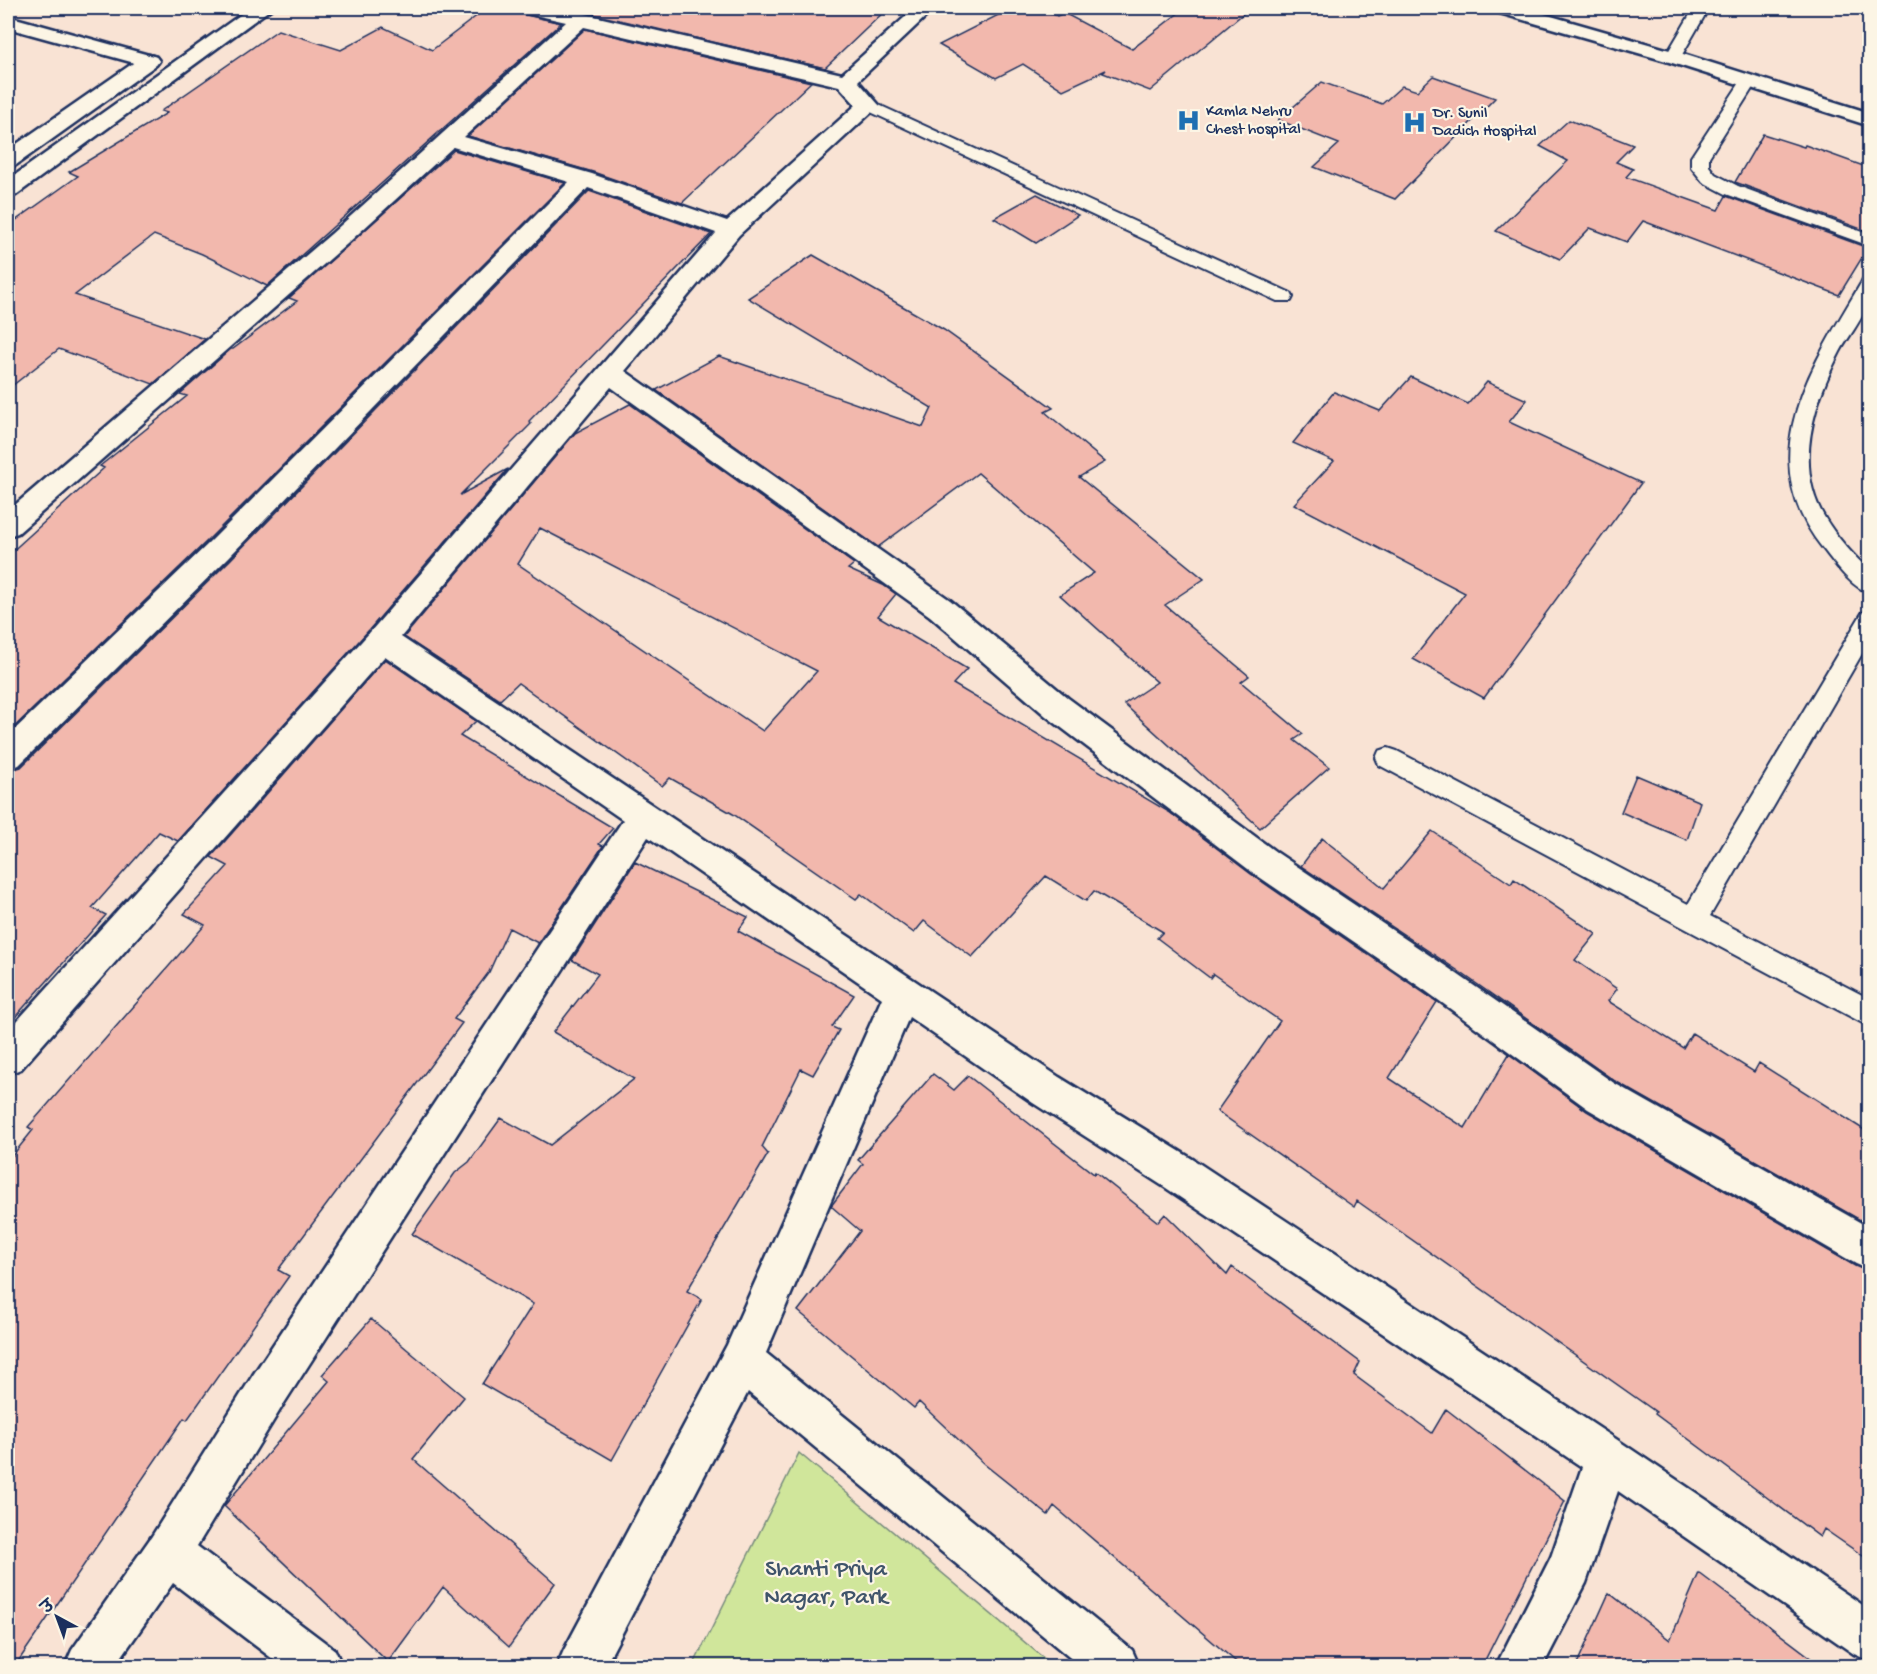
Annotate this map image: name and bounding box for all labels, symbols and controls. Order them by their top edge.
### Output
place label: Kamla Nehru Chest hospital [1206,103,1301,140]
place label: Dr. Sunil Dadich Hospital [1432,105,1537,142]
hospital icon: Kamla Nehru Chest hospital [1175,108,1201,134]
hospital icon: Dr. Sunil Dadich Hospital [1402,110,1428,136]
park label: Shanti Priya Nagar, Park [764,1556,890,1613]
north arrow [27,1587,87,1647]
text: उ [38,1597,61,1620]

